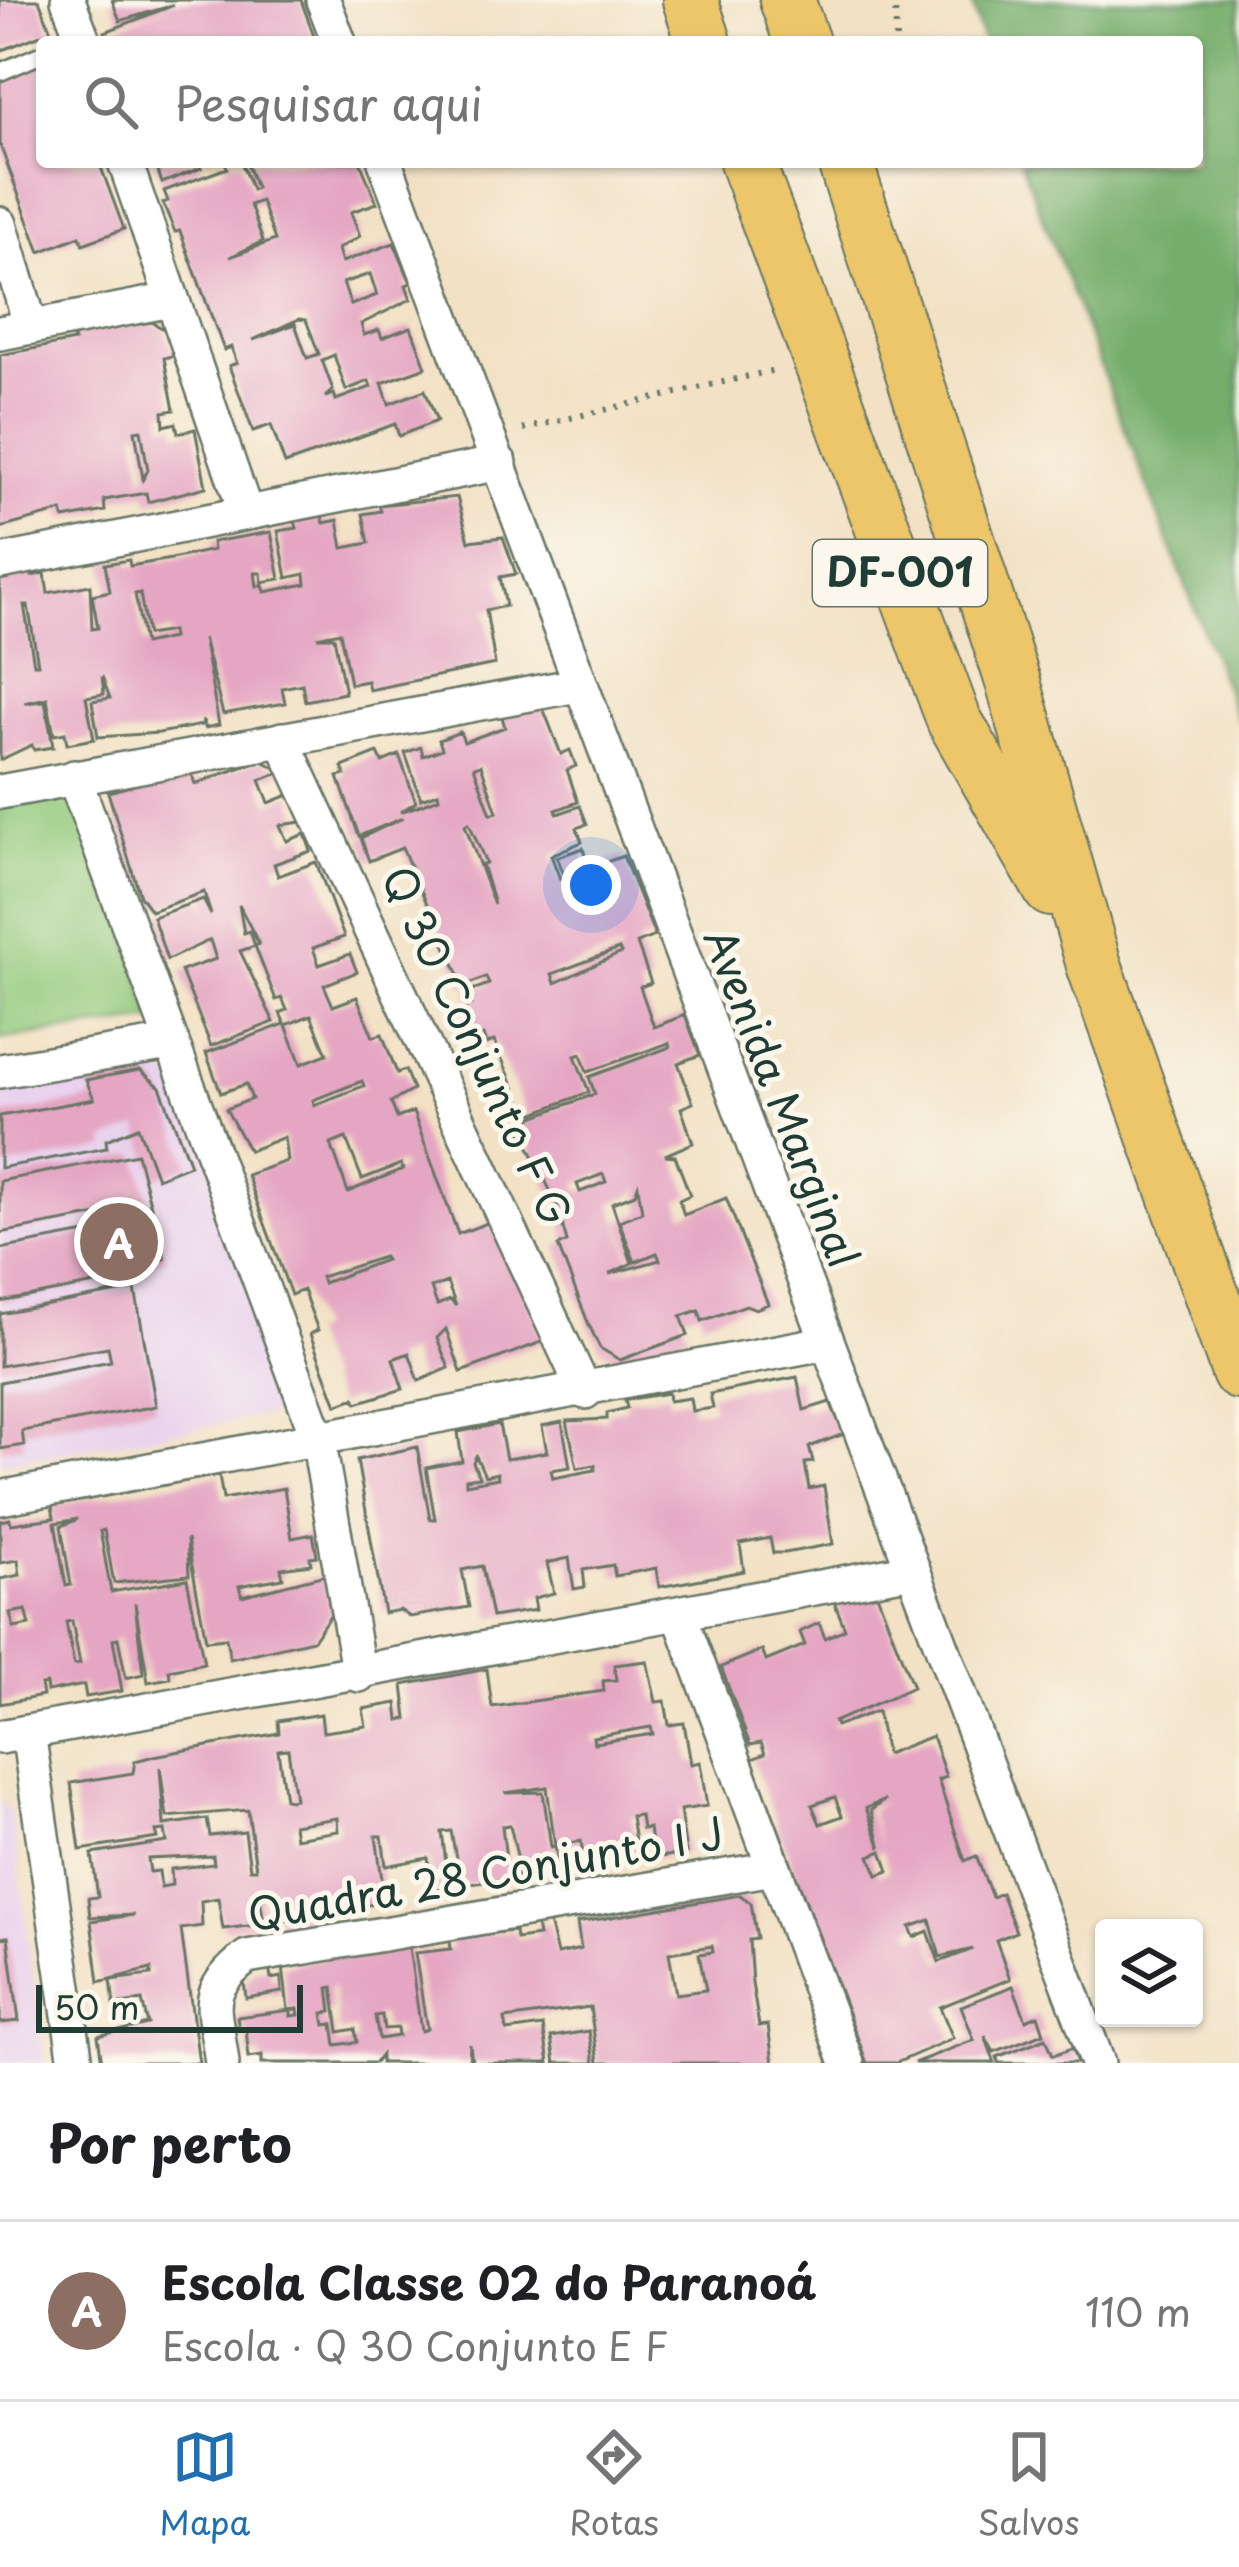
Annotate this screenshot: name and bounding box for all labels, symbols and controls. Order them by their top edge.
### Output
search box [36,36,1203,168]
text: Pesquisar aqui [174,68,483,136]
icon: search [78,69,144,135]
road number: DF-001 [813,540,987,606]
street label: Q 30 Conjunto F G [368,855,589,1234]
your location [561,855,621,915]
street label: Avenida Marginal [690,919,877,1276]
pin: A [80,1197,158,1287]
street label: Quadra 28 Conjunto I J [243,1800,729,1945]
map controls [1095,1919,1203,2027]
button: layers [1095,1919,1203,2027]
scale bar [36,1979,303,2032]
text: 50 m [54,1981,140,2031]
text: Por perto [48,2103,292,2180]
text: Escola Classe 02 do Paranoá [162,2247,816,2315]
text: A [72,2281,102,2340]
text: 110 m [1085,2281,1191,2340]
text: Escola · Q 30 Conjunto E F [162,2315,668,2374]
tab: Mapa [160,2424,250,2546]
tab: Rotas [569,2424,659,2546]
tab: Salvos [978,2424,1079,2546]

